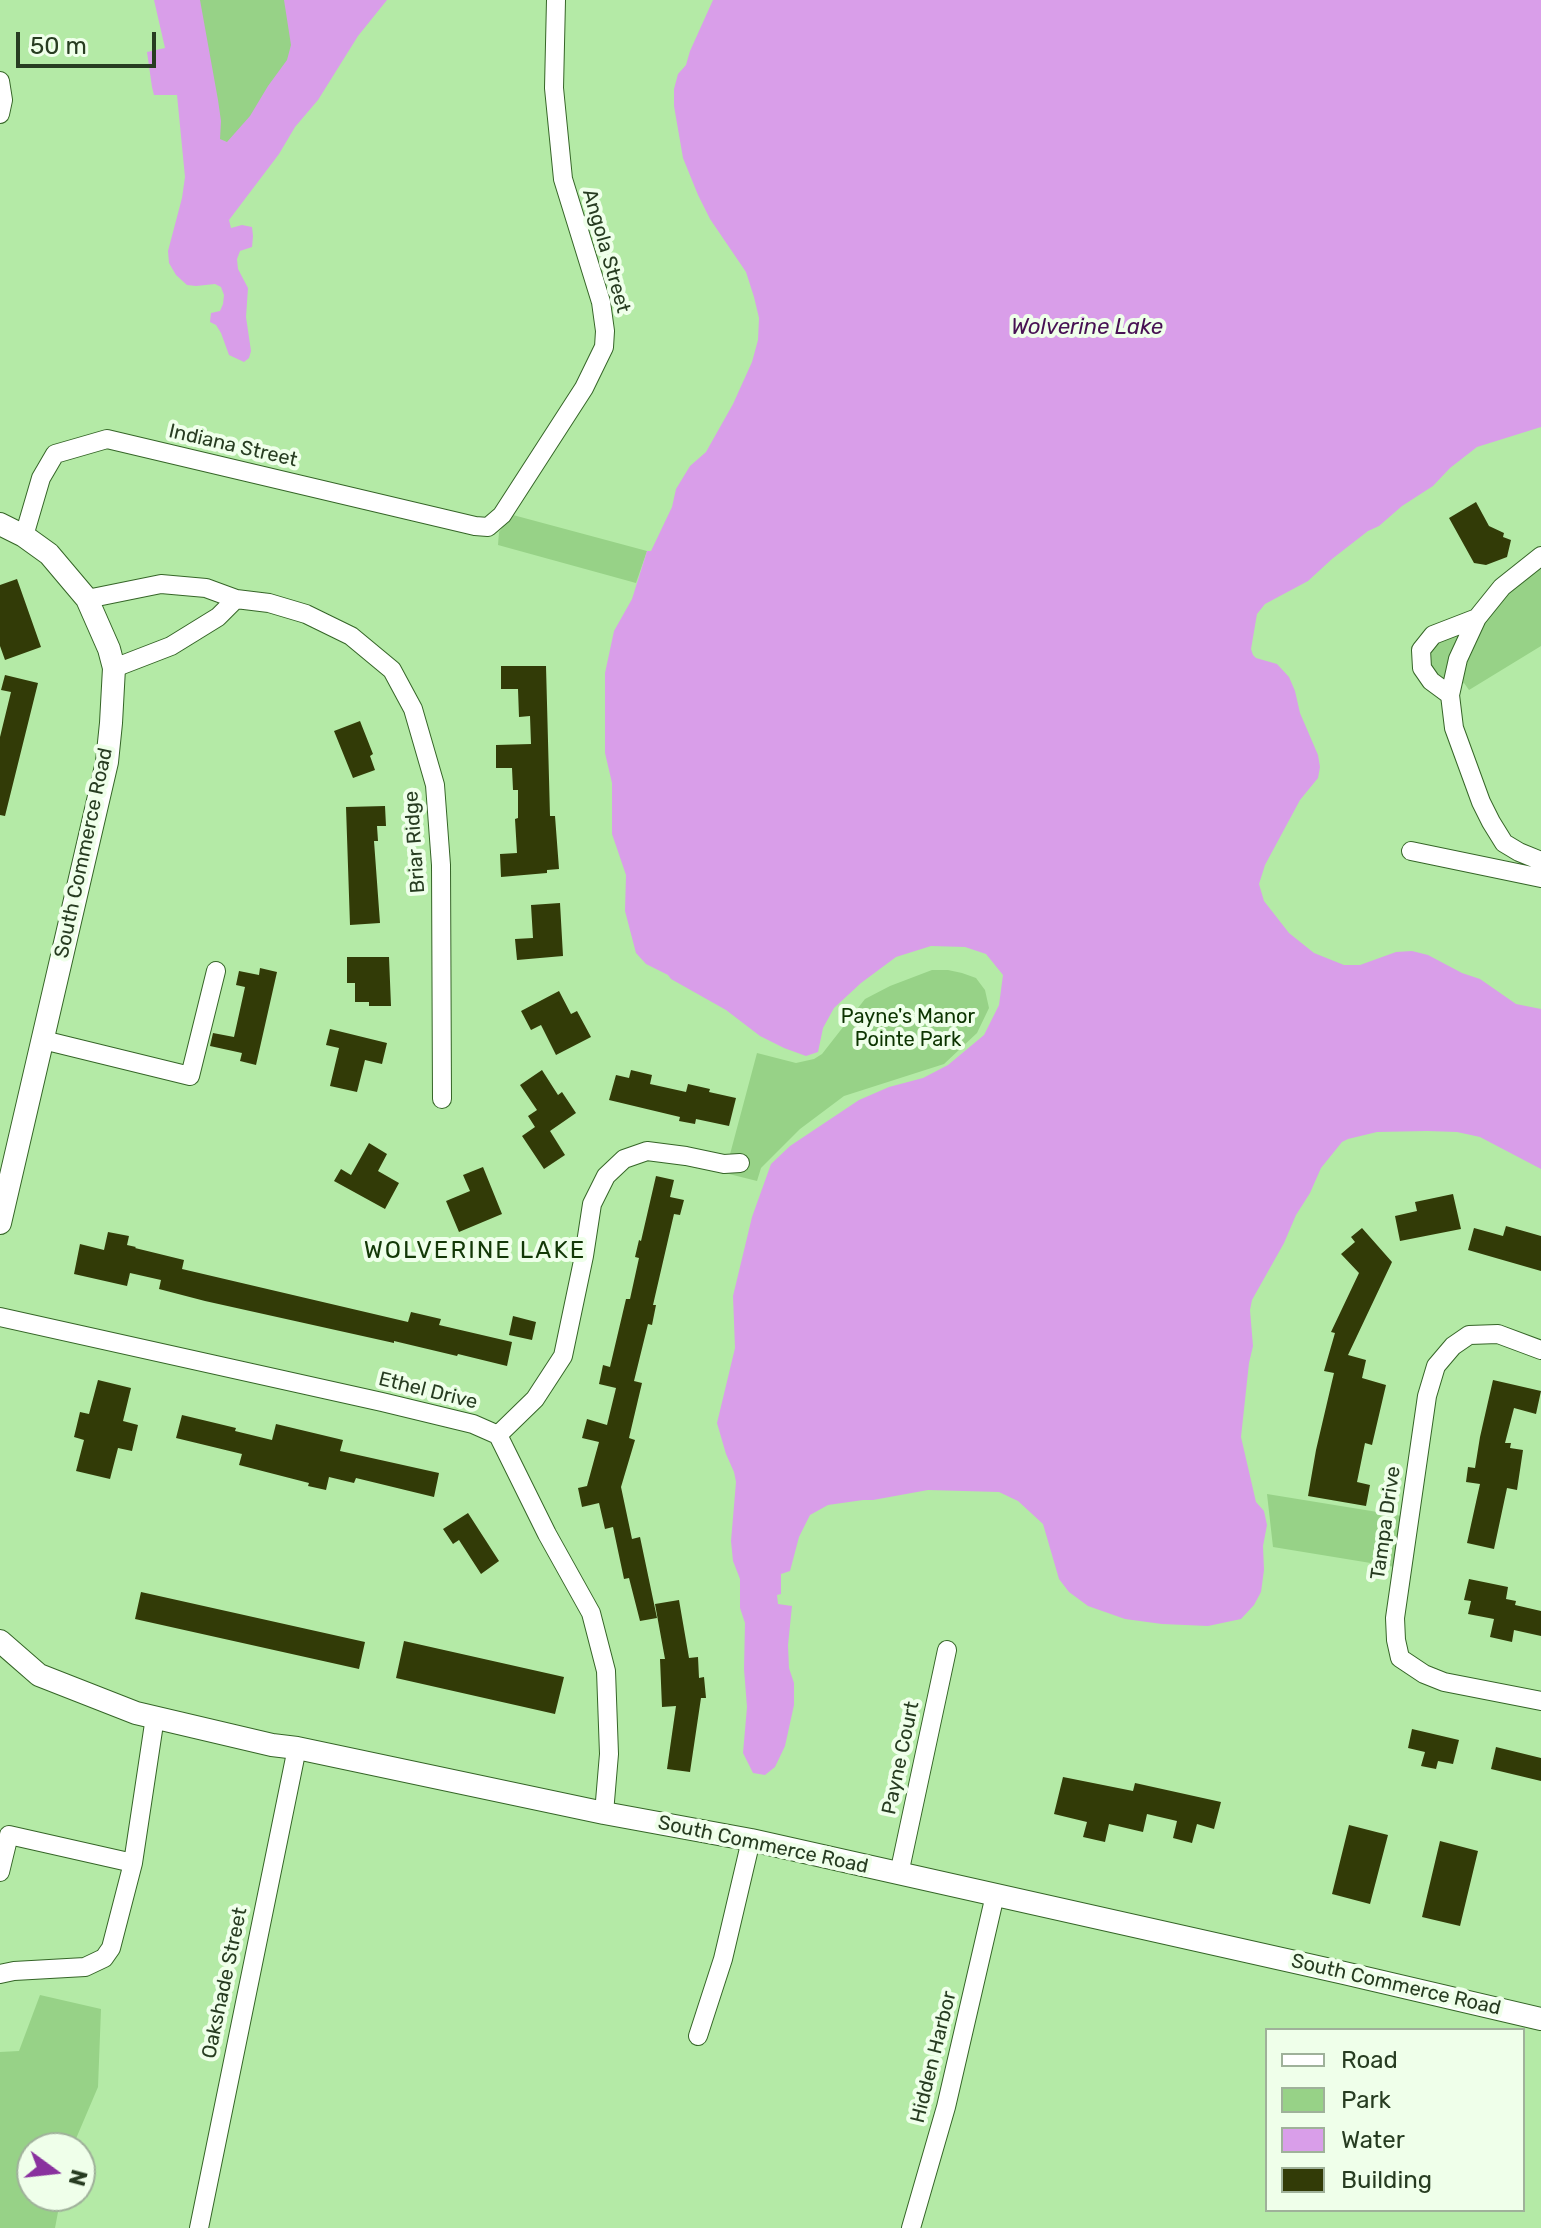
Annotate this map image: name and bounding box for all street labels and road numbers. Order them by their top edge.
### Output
street label: Angola Street [577,186,635,316]
street label: Indiana Street [166,420,300,472]
street label: South Commerce Road [50,746,118,960]
street label: Briar Ridge [399,790,431,894]
street label: Ethel Drive [376,1367,480,1415]
street label: Tampa Drive [1366,1465,1406,1581]
street label: Payne Court [877,1699,925,1817]
street label: South Commerce Road [656,1811,870,1879]
street label: Oakshade Street [197,1905,253,2061]
street label: South Commerce Road [1289,1949,1503,2021]
street label: Hidden Harbor [906,1989,962,2125]

